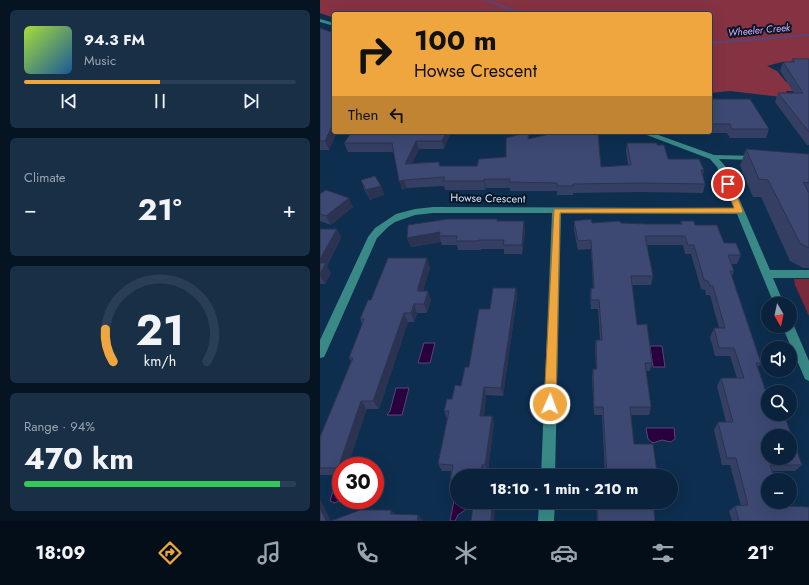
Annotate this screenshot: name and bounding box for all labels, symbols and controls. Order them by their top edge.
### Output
text: 100 m [414,20,497,61]
water label: Wheeler Creek [727,20,791,40]
icon: right [348,28,400,80]
text: 94.3 FM [84,29,145,51]
text: Music [84,51,116,70]
text: Howse Crescent [414,58,537,84]
icon: previous [58,90,80,112]
icon: pause [149,90,171,112]
icon: next [240,90,262,112]
text: Then [348,104,378,126]
icon: left [386,104,408,126]
pin [711,167,745,201]
text: Climate [24,168,65,187]
icon: arrive [717,173,739,195]
text: 21° [138,188,182,231]
street label: Howse Crescent [450,189,526,207]
text: − [24,193,37,225]
text: + [282,193,296,225]
north arrow [761,297,797,333]
map controls [761,297,797,509]
text: 21 [136,300,184,361]
button: sound [761,341,797,377]
text: km/h [144,351,176,371]
position arrow [529,383,571,425]
button: search [761,385,797,421]
text: Range · 94% [24,417,95,436]
button: + [761,429,797,465]
text: 470 km [24,437,134,480]
speed limit sign: 30 [332,457,384,509]
button: − [761,473,797,509]
text: 18:10 · 1 min · 210 m [490,478,638,500]
icon: directions [156,539,184,567]
icon: music [255,539,283,567]
icon: phone [353,539,381,567]
icon: climate [452,539,480,567]
icon: car [550,539,578,567]
icon: filters [649,539,677,567]
text: 18:09 [35,540,85,566]
text: 21° [747,540,774,566]

